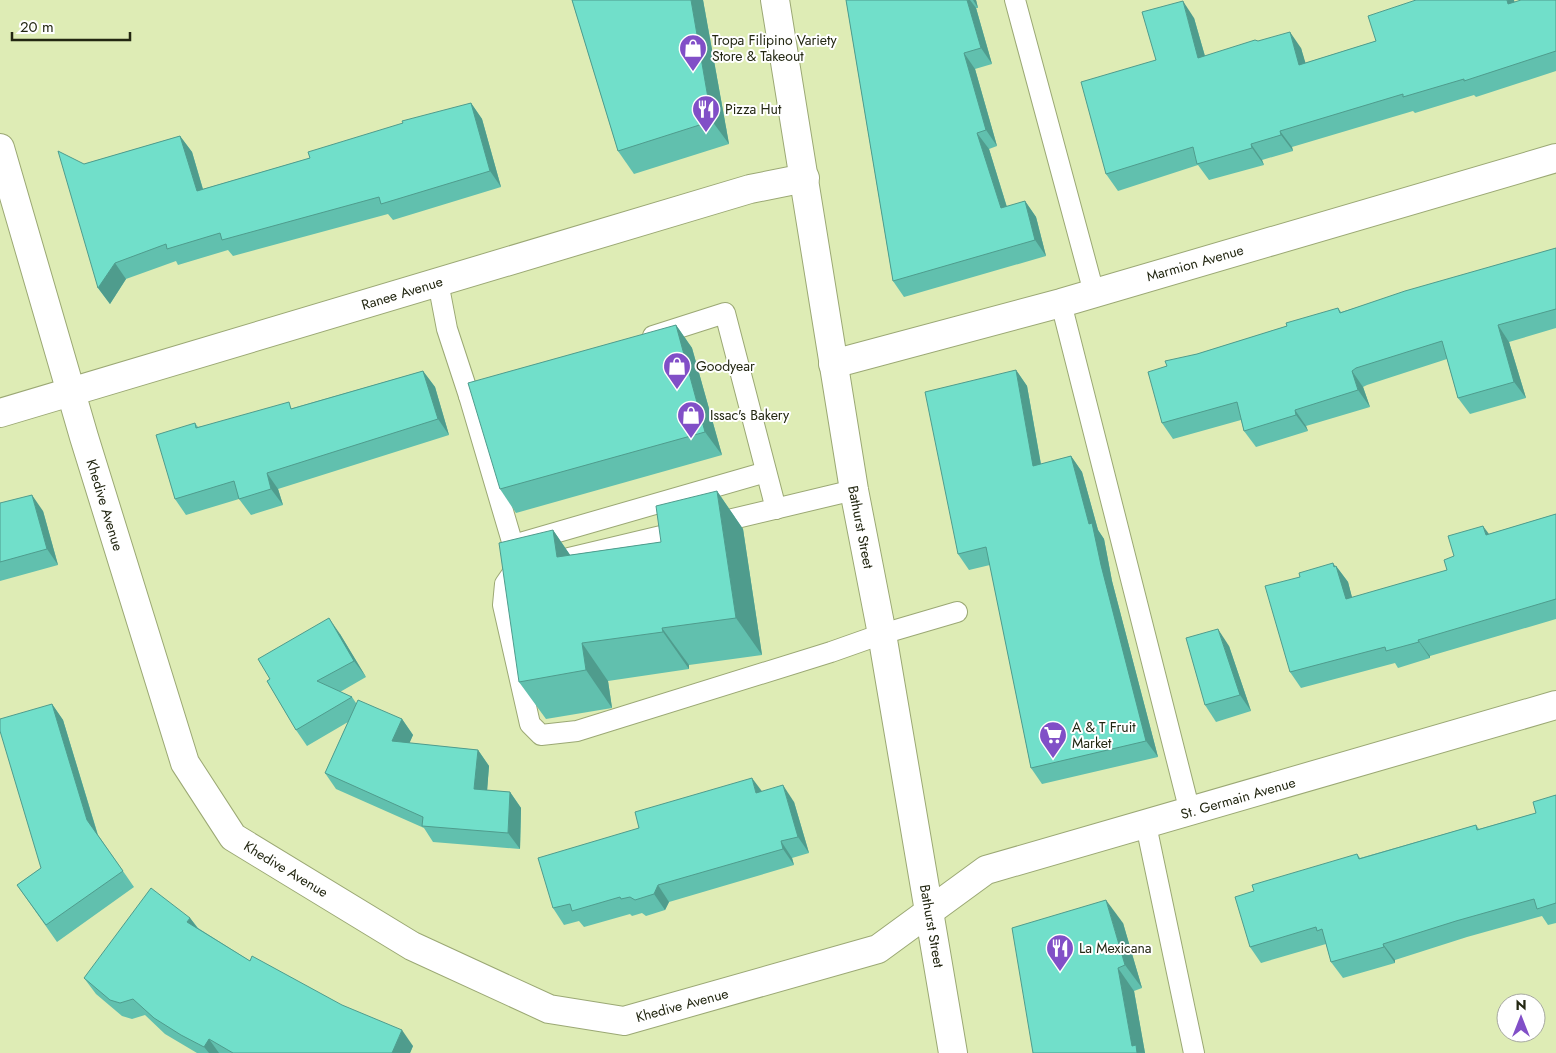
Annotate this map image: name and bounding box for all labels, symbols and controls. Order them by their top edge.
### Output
scale bar [12,10,130,42]
text: 20 m [20,16,54,38]
place label: Tropa Filipino Variety Store & Takeout [712,30,837,66]
shop icon: Tropa Filipino Variety Store & Takeout [678,33,708,72]
restaurant icon: Pizza Hut [691,94,721,133]
place label: Pizza Hut [725,99,782,119]
street label: Marmion Avenue [1144,240,1246,286]
street label: Ranee Avenue [359,271,445,315]
shop icon: Goodyear [662,351,692,390]
place label: Goodyear [696,356,755,376]
shop icon: Issac's Bakery [676,400,706,439]
place label: Issac's Bakery [710,405,790,425]
street label: Khedive Avenue [82,457,128,553]
street label: Bathurst Street [843,484,879,571]
place label: A & T Fruit Market [1072,717,1136,753]
supermarket icon: A & T Fruit Market [1038,720,1068,759]
street label: St. Germain Avenue [1178,772,1298,824]
street label: Khedive Avenue [240,836,332,902]
street label: Bathurst Street [915,883,949,970]
restaurant icon: La Mexicana [1045,933,1075,972]
place label: La Mexicana [1079,938,1152,958]
street label: Khedive Avenue [634,983,730,1027]
north arrow [1496,993,1546,1043]
text: N [1515,995,1527,1015]

